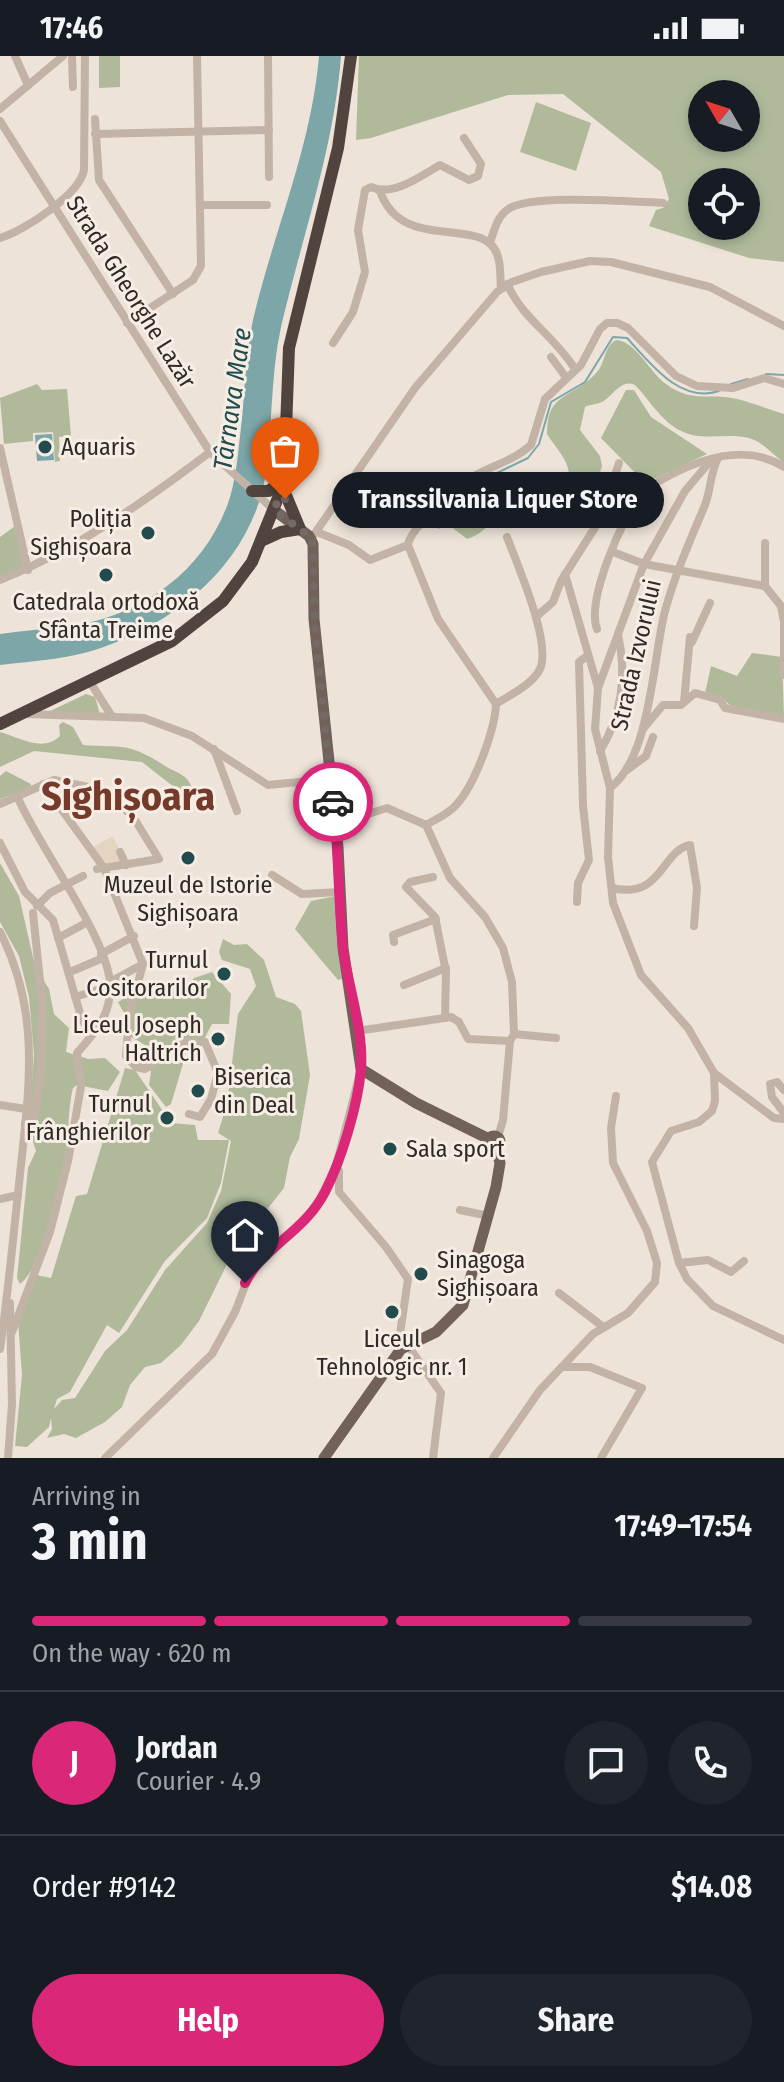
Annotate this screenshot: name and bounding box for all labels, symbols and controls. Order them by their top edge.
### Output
text: 17:46 [40,10,103,46]
north arrow [688,80,760,152]
map controls [688,80,760,240]
button: locate [688,168,760,240]
street label: Strada Gheorghe Lazăr [60,191,202,394]
water label: Târnava Mare [207,326,258,472]
pin [251,417,319,499]
icon: bag [263,429,307,473]
place label: Aquaris [61,433,135,461]
marker: Aquaris [36,438,54,456]
callout: Transsilvania Liquer Store [333,471,665,527]
text: Transsilvania Liquer Store [358,484,638,515]
place label: Poliția Sighișoara [30,505,132,562]
marker: Poliția Sighișoara [139,524,157,542]
marker: Catedrala ortodoxă Sfânta Treime [97,566,115,584]
street label: Strada Izvorului [605,577,667,733]
place label: Catedrala ortodoxă Sfânta Treime [13,588,199,644]
courier [293,762,373,842]
district label: Sighișoara [41,773,215,823]
icon: car [311,780,355,824]
marker: Muzeul de Istorie Sighișoara [179,849,197,867]
place label: Muzeul de Istorie Sighișoara [104,871,272,928]
place label: Turnul Cositorarilor [86,946,209,1002]
marker: Turnul Cositorarilor [215,965,233,983]
place label: Liceul Joseph Haltrich [72,1011,202,1067]
marker: Liceul Joseph Haltrich [209,1030,227,1048]
place label: Biserica din Deal [214,1063,295,1119]
marker: Biserica din Deal [189,1082,207,1100]
place label: Turnul Frânghierilor [26,1090,152,1146]
marker: Turnul Frânghierilor [158,1109,176,1127]
place label: Sala sport [406,1135,505,1163]
marker: Sala sport [381,1140,399,1158]
pin [211,1201,279,1283]
icon: home [223,1213,267,1257]
place label: Sinagoga Sighișoara [437,1246,539,1303]
marker: Sinagoga Sighișoara [412,1265,430,1283]
marker: Liceul Tehnologic nr. 1 [383,1303,401,1321]
place label: Liceul Tehnologic nr. 1 [317,1325,467,1381]
text: Arriving in [32,1481,141,1512]
text: 17:49–17:54 [615,1508,752,1544]
text: 3 min [32,1510,148,1573]
text: On the way · 620 m [32,1638,231,1669]
button: chat [564,1721,648,1805]
button: phone [668,1721,752,1805]
text: Jordan [136,1730,218,1766]
text: J [70,1745,78,1781]
text: Courier · 4.9 [136,1766,261,1797]
text: Order #9142 [32,1869,176,1905]
text: $14.08 [671,1869,752,1905]
button: Help [32,1974,384,2066]
button: Share [400,1974,752,2066]

